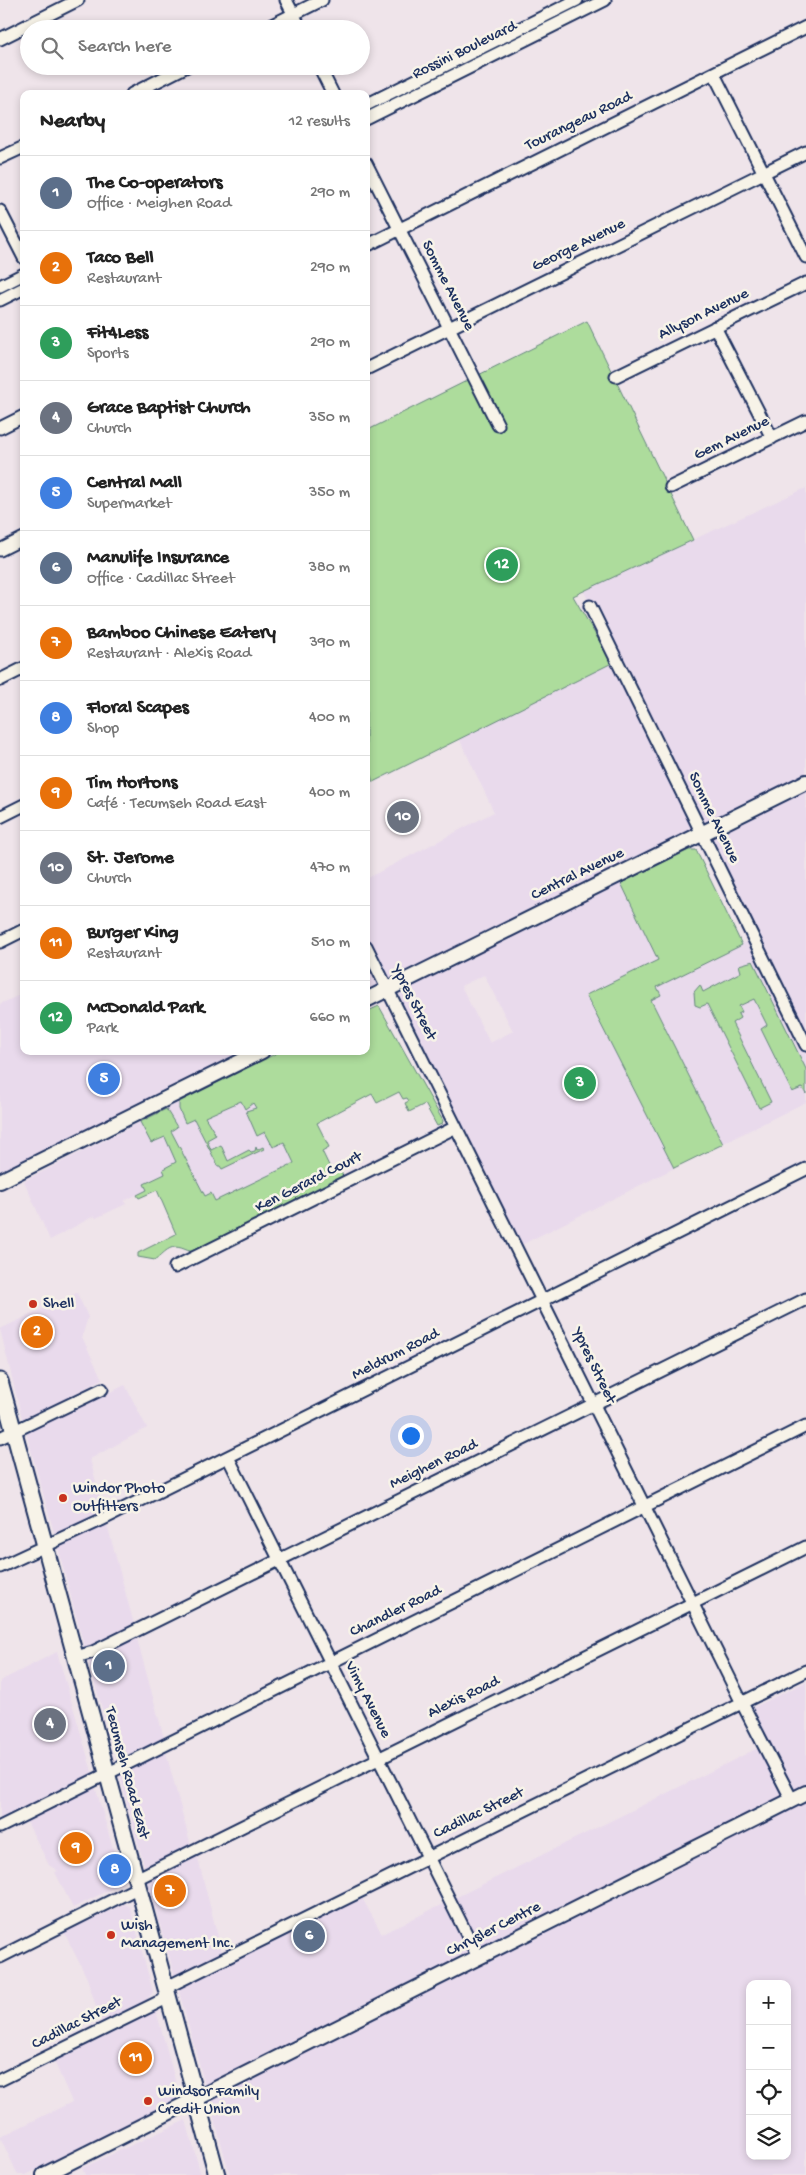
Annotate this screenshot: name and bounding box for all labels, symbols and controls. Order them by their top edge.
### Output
street label: Rossini Boulevard [410,17,522,84]
search box [20,20,370,75]
icon: search [38,34,66,62]
text: Search here [78,36,172,59]
street label: Tourangeau Road [522,87,637,157]
text: Nearby [40,110,105,135]
text: 12 results [289,113,350,132]
text: The Co-operators [87,172,223,195]
text: 1 [53,184,59,203]
text: 290 m [310,184,350,203]
text: Office · Meighen Road [87,195,231,214]
street label: George Avenue [529,215,629,277]
street label: Somme Avenue [416,238,478,335]
text: Taco Bell [87,247,154,270]
text: 2 [52,259,60,278]
text: 290 m [310,259,350,278]
text: Restaurant [87,270,161,289]
street label: Allyson Avenue [656,285,753,345]
text: Fit4Less [87,322,148,345]
text: 3 [52,334,60,353]
text: 290 m [310,334,350,353]
text: Sports [87,345,129,364]
text: Grace Baptist Church [87,397,251,420]
text: 4 [52,409,60,428]
text: 350 m [309,409,350,428]
street label: Gem Avenue [691,412,774,465]
text: Church [87,420,131,439]
text: Central Mall [87,472,182,495]
text: 5 [52,484,60,503]
text: 350 m [309,484,350,503]
text: Supermarket [87,495,172,514]
pin: 12 [486,546,518,584]
text: Manulife Insurance [87,547,229,570]
text: 6 [52,559,60,578]
text: 380 m [309,559,350,578]
text: Office · Cadillac Street [87,570,234,589]
text: Bamboo Chinese Eatery [87,622,276,645]
text: 7 [52,634,60,653]
text: 390 m [309,634,350,653]
text: Restaurant · Alexis Road [87,645,251,664]
text: Floral Scapes [87,697,189,720]
text: 8 [52,709,60,728]
text: 400 m [309,709,350,728]
text: Shop [87,720,119,739]
street label: Somme Avenue [683,770,743,867]
text: Tim Hortons [87,772,178,795]
text: 9 [52,784,60,803]
text: 400 m [309,784,350,803]
text: Café · Tecumseh Road East [87,795,266,814]
pin: 10 [387,798,419,836]
street label: Central Avenue [528,844,628,906]
text: St. Jerome [87,847,174,870]
text: 10 [48,859,64,878]
text: 470 m [310,859,350,878]
text: Church [87,870,131,889]
text: Burger King [87,922,179,945]
text: 11 [50,934,62,953]
text: 510 m [311,934,350,953]
text: Restaurant [87,945,161,964]
street label: Ypres Street [385,961,441,1045]
text: McDonald Park [87,997,205,1020]
text: 12 [49,1009,63,1028]
text: 660 m [310,1009,350,1028]
text: Park [87,1020,118,1039]
pin: 5 [88,1060,120,1098]
pin: 3 [564,1064,596,1102]
street label: Ken Gerard Court [253,1147,367,1218]
place label: Shell [43,1295,74,1314]
marker: Shell [27,1298,39,1310]
pin: 2 [21,1313,53,1351]
street label: Ypres Street [566,1323,620,1408]
street label: Meldrum Road [349,1324,444,1385]
your location [398,1423,424,1449]
street label: Meighen Road [387,1435,482,1494]
place label: Windor Photo Outfitters [73,1480,165,1517]
marker: Windor Photo Outfitters [57,1492,69,1504]
street label: Chandler Road [347,1581,446,1642]
pin: 1 [93,1647,125,1685]
street label: Vimy Avenue [339,1658,395,1742]
street label: Alexis Road [425,1672,505,1724]
street label: Tecumseh Road East [99,1704,153,1842]
pin: 4 [34,1705,66,1743]
street label: Cadillac Street [431,1783,529,1844]
pin: 9 [60,1829,92,1867]
pin: 8 [99,1851,131,1889]
pin: 7 [154,1872,186,1910]
street label: Chrysler Centre [444,1898,545,1962]
place label: Wish Management Inc. [121,1917,234,1954]
pin: 6 [293,1917,325,1955]
marker: Wish Management Inc. [105,1929,117,1941]
map controls [746,1980,791,2160]
button: + [746,1980,791,2025]
street label: Cadillac Street [29,1993,126,2055]
button: − [746,2025,791,2070]
pin: 11 [120,2039,152,2077]
button: locate [746,2070,791,2115]
place label: Windsor Family Credit Union [158,2083,259,2120]
marker: Windsor Family Credit Union [142,2095,154,2107]
button: layers [746,2115,791,2160]

